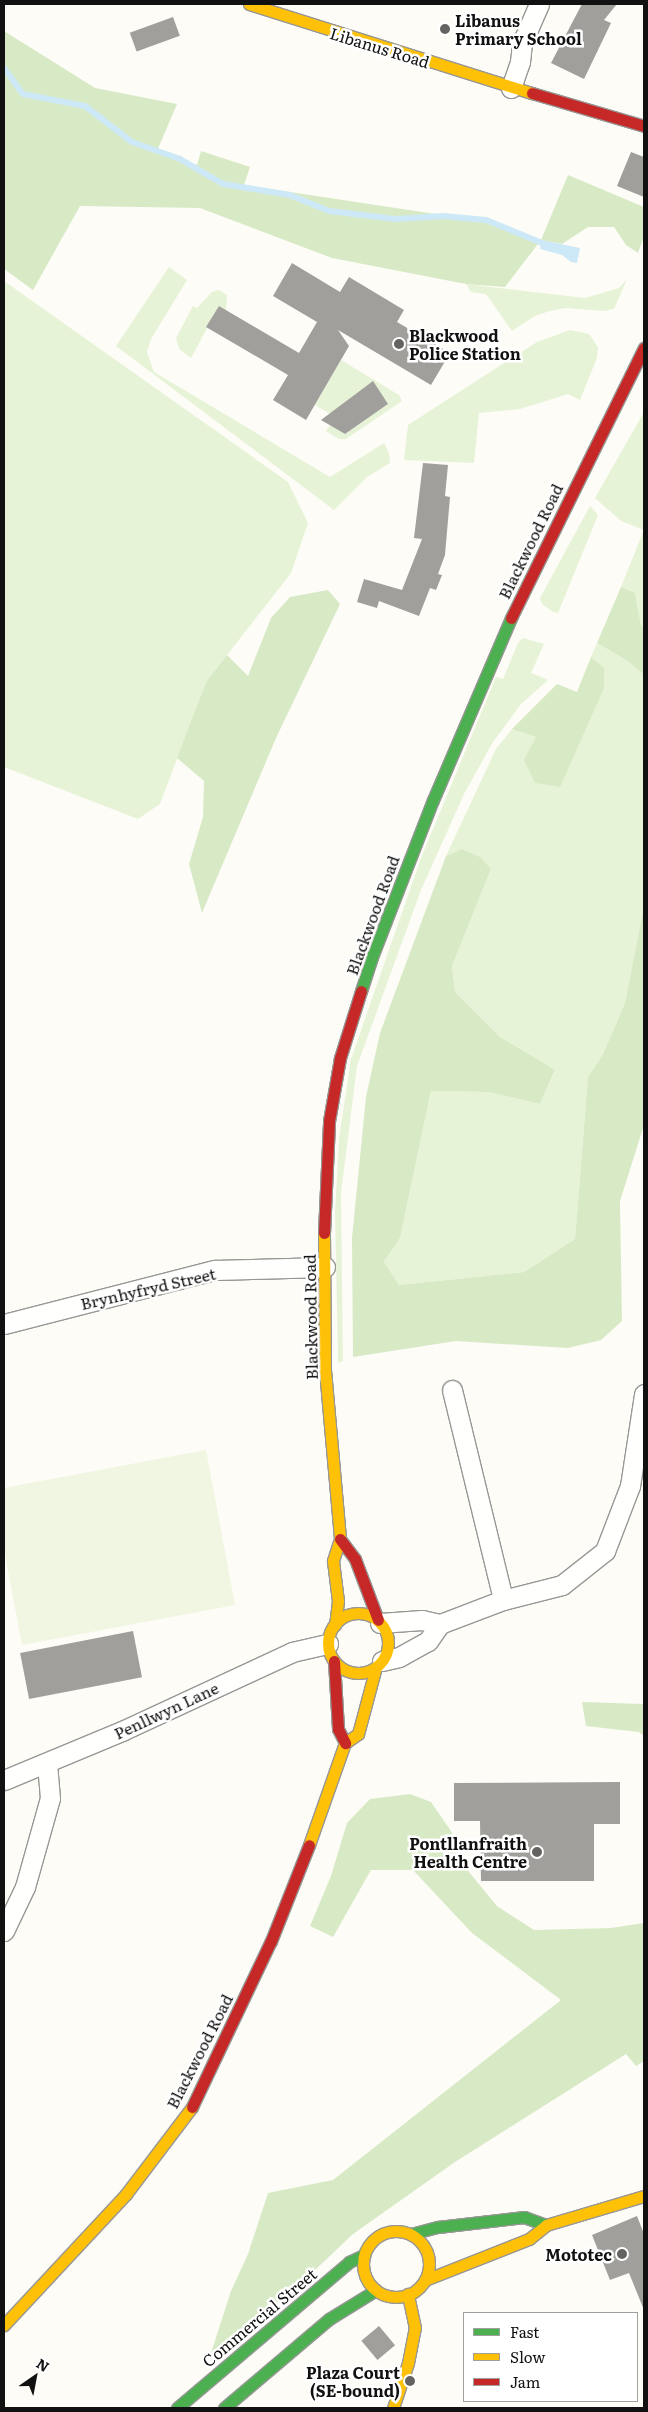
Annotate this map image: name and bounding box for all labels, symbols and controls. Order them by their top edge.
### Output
place label: Libanus Primary School [455,10,582,48]
street label: Libanus Road [328,23,432,71]
marker: Libanus Primary School [439,23,451,35]
place label: Blackwood Police Station [409,325,521,363]
marker: Blackwood Police Station [393,338,405,350]
street label: Blackwood Road [494,480,566,602]
street label: Blackwood Road [341,853,403,977]
street label: Blackwood Road [299,1254,321,1380]
street label: Brynhyfryd Street [78,1263,218,1313]
street label: Penllwyn Lane [111,1677,221,1743]
place label: Pontllanfraith Health Centre [409,1833,527,1871]
marker: Pontllanfraith Health Centre [531,1846,543,1858]
street label: Blackwood Road [162,1991,236,2111]
place label: Mototec [545,2244,612,2264]
marker: Mototec [616,2248,628,2260]
street label: Commercial Street [198,2264,320,2370]
legend [463,2312,638,2402]
text: Fast [510,2320,539,2343]
text: Slow [510,2345,545,2368]
north arrow [10,2352,60,2402]
text: N [33,2353,54,2376]
place label: Plaza Court (SE-bound) [306,2362,400,2400]
text: Jam [510,2370,540,2393]
marker: Plaza Court (SE-bound) [404,2375,416,2387]

